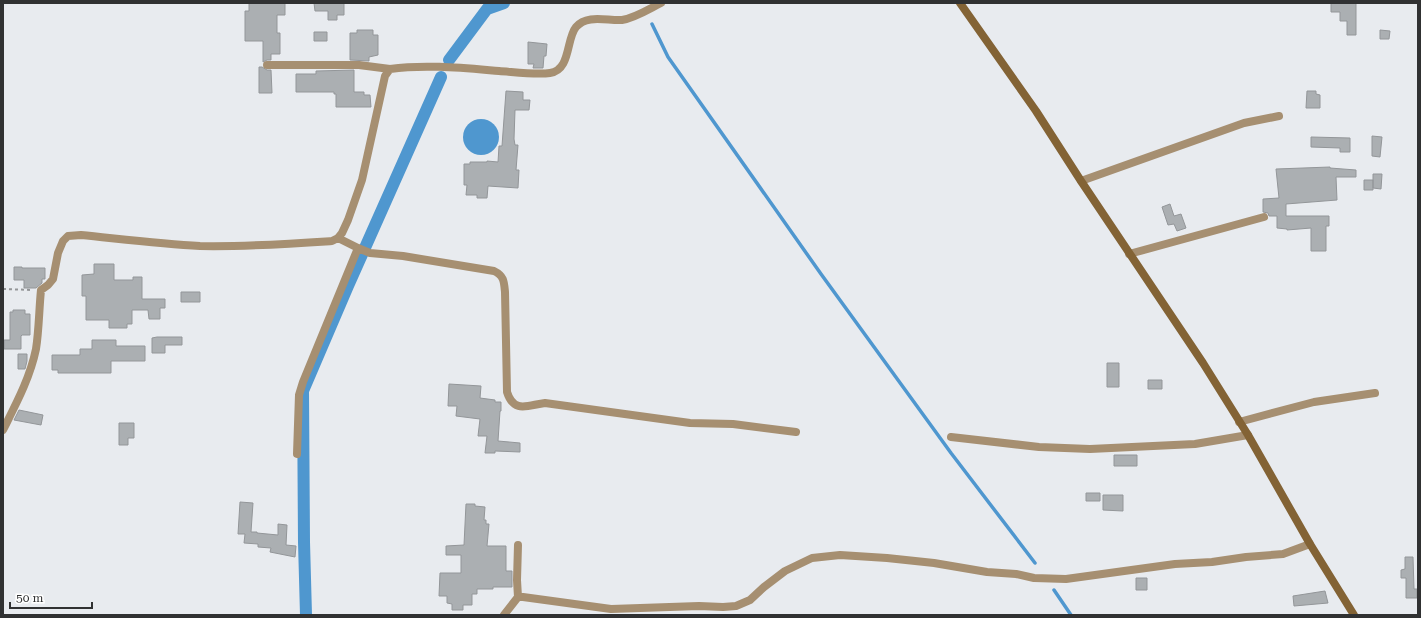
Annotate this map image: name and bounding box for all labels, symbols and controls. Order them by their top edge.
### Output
scale bar [10,584,92,610]
text: 50 m [16,591,43,605]

